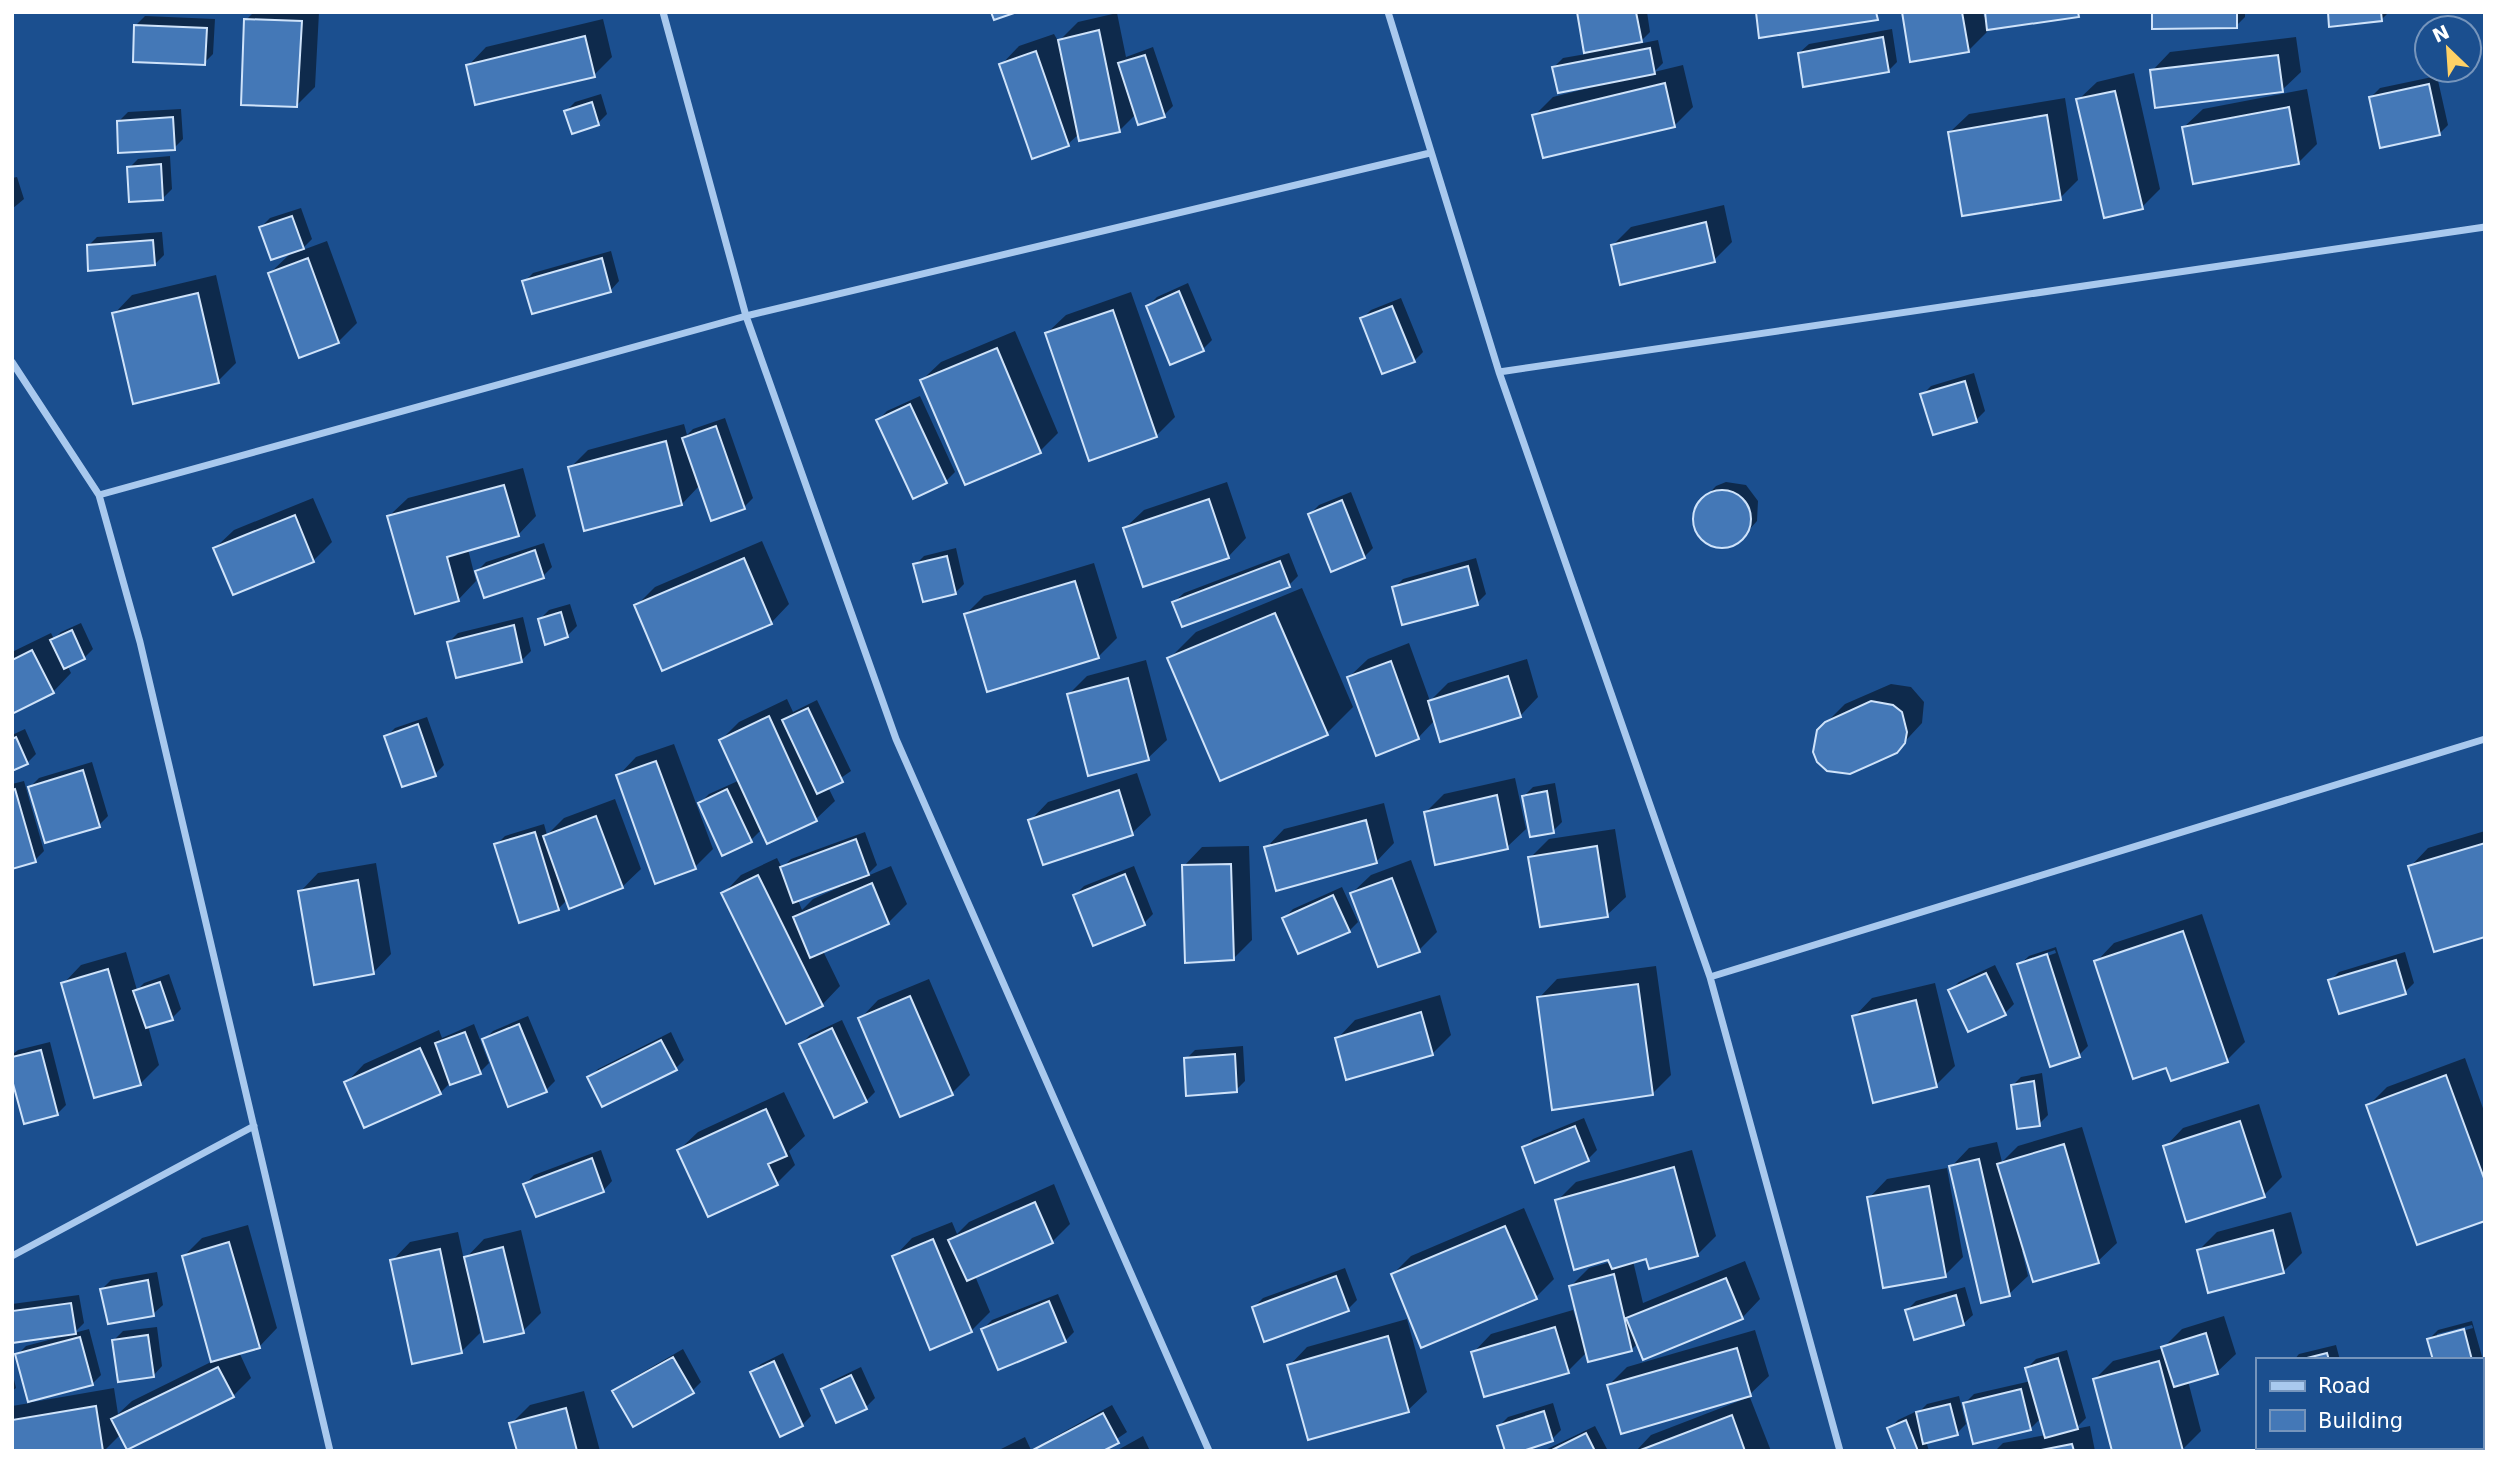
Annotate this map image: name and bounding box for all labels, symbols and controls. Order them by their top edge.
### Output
north arrow [2413,14,2483,84]
text: N [2429,20,2453,47]
legend [2256,1358,2483,1449]
text: Road [2318,1374,2371,1398]
text: Building [2318,1409,2403,1433]

